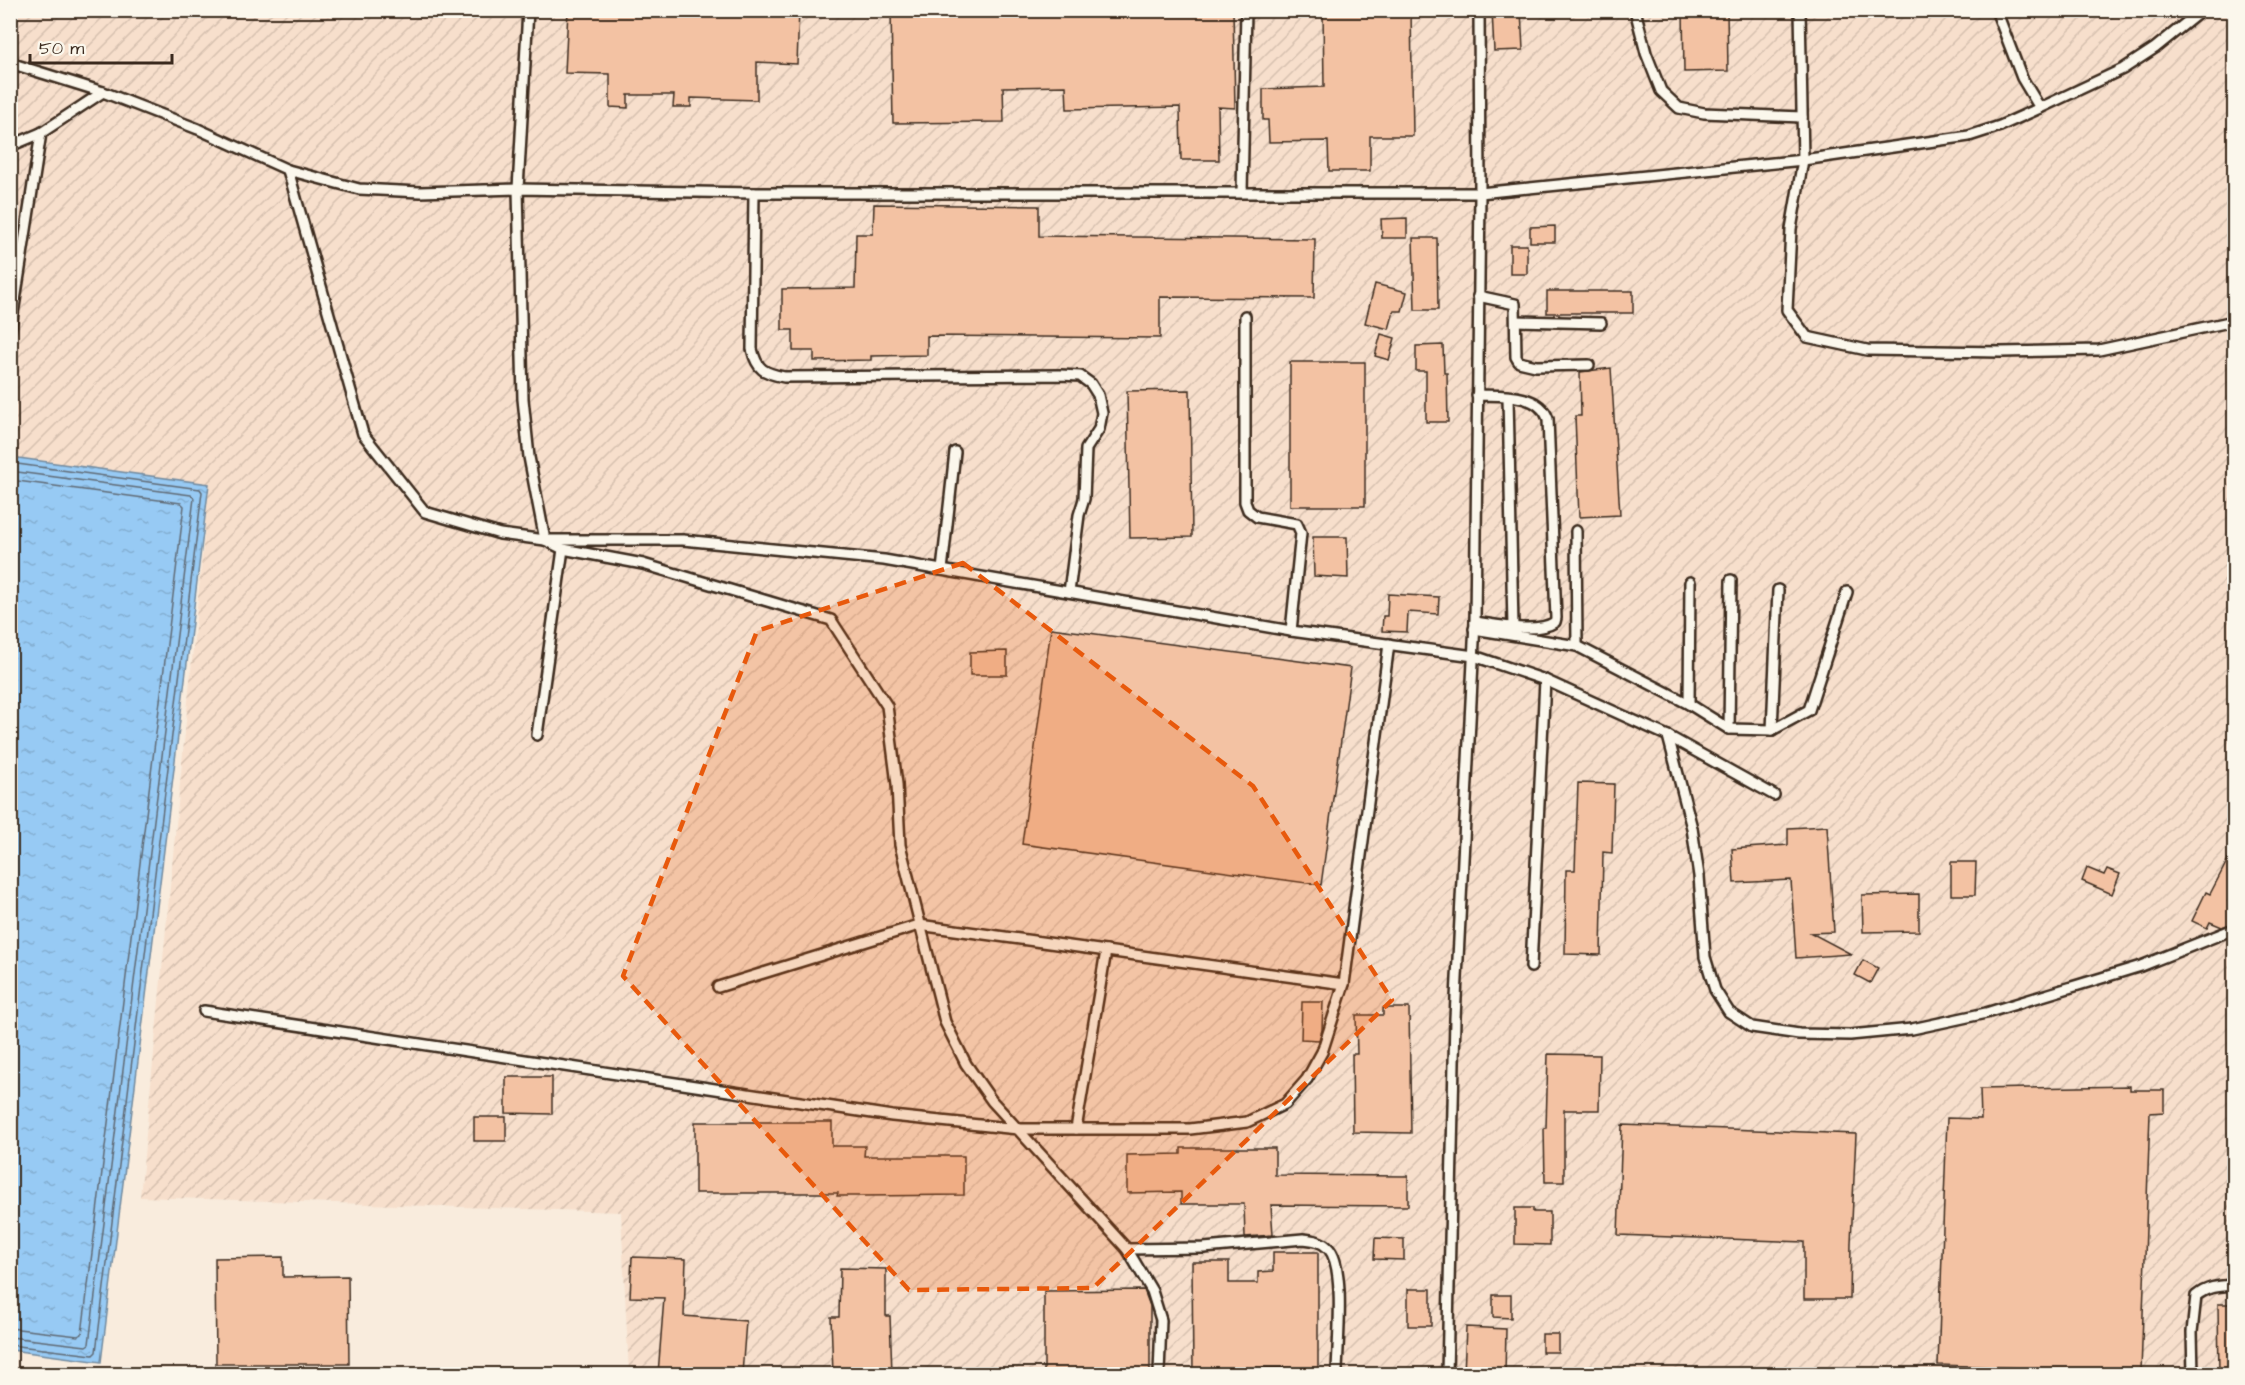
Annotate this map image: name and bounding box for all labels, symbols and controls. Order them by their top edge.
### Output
scale bar [30,27,172,65]
text: 50 m [39,36,84,61]

